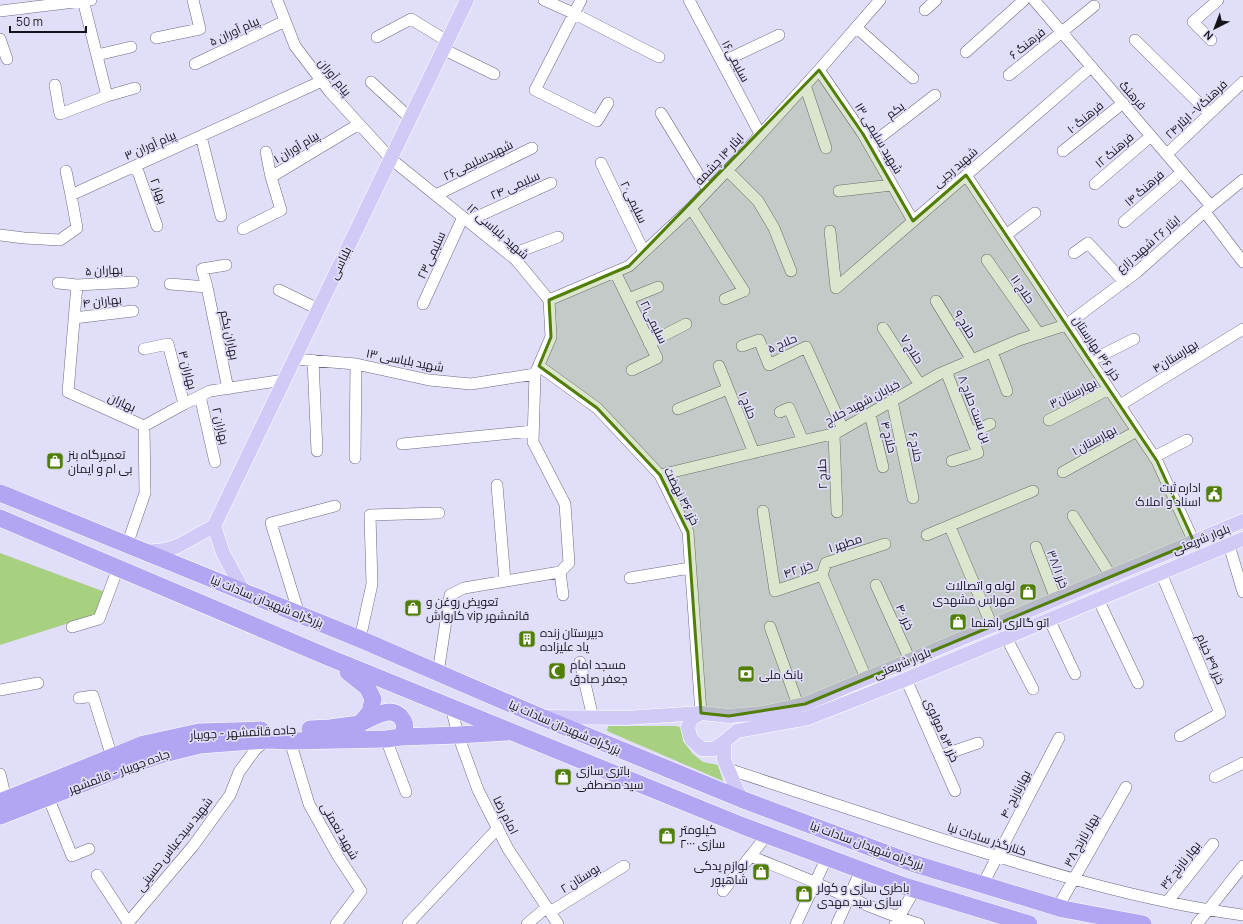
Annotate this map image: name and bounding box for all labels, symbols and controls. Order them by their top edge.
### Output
scale bar [10,8,86,34]
north arrow [1195,8,1235,48]
street label: پیام آوران ۵ [206,12,263,51]
text: 50 m [16,13,43,30]
street label: فرهنگ ۶ [1005,23,1049,63]
text: N [1200,28,1216,44]
street label: سلیمی۱۶ [718,37,754,85]
street label: پیام آوران [314,54,356,101]
street label: فرهنگ۷- ایثار۲۴ [1161,76,1231,142]
street label: فرهنگ [1116,77,1150,113]
street label: یکم [882,97,908,123]
street label: فرهنگ ۱۰ [1063,97,1107,137]
street label: شهید سلیمی ۱۳ [851,99,907,177]
street label: پیام آوران ۳ [121,126,180,165]
street label: پیام آوران ۱ [270,126,323,168]
street label: فرهنگ ۱۲ [1091,128,1137,172]
street label: ایثار ۱۴ چشمه [691,129,748,189]
street label: شهیدسلیمی۲۶ [440,136,516,184]
street label: شهید رجبی [929,143,981,191]
street label: فرهنگ ۱۴ [1120,166,1168,210]
street label: سلیمی ۲۴ [488,167,543,203]
street label: بهار ۲ [146,176,172,206]
street label: سلیمی۲۰ [616,178,652,226]
street label: شهید بلباسی ١٢ [463,199,533,263]
street label: ایثار ۲۶ شهید زارع [1112,211,1184,277]
street label: سلیمی۲۳ [413,229,449,281]
street label: بلباسی [325,244,355,282]
street label: بهاران ۵ [85,261,123,279]
street label: حلاج ۱۱ [1007,271,1039,307]
street label: بهاران ۴ [81,290,123,312]
street label: سلیمی۲۱ [636,298,672,346]
street label: حلاج ۹ [950,307,980,341]
street label: بهاران یکم [216,309,244,361]
street label: خزر ۳۶ بهارستان [1069,312,1125,384]
street label: حلاج ۵ [765,329,799,357]
street label: حلاج ۷ [896,331,928,367]
street label: بهارستان۴ [1149,335,1201,377]
street label: شهید بلباسی ١٣ [365,344,445,376]
street label: بهاران ۳ [175,349,201,391]
street label: بن بست حلاج ۸ [954,373,996,445]
street label: بهارستان۳ [1046,374,1100,412]
street label: خیابان شهید حلاج [821,375,903,429]
street label: بهاران [105,388,139,416]
street label: حلاج ۱ [735,389,761,421]
street label: بهاران ۲ [208,406,234,446]
street label: حلاج ۴ [877,419,901,455]
street label: بهارستان ۱ [1068,421,1120,459]
street label: حلاج ۶ [905,431,927,463]
place label: تعمیرگاه بنز بی ام و ایمان [67,446,132,477]
shop icon: تعمیرگاه بنز بی ام و ایمان [45,451,65,471]
street label: حلاج ۲ [813,458,831,490]
street label: خزر ۴۶ نهضت [660,464,704,528]
place label: اداره ثبت اسناد و املاک [1135,479,1201,510]
public building icon: اداره ثبت اسناد و املاک [1204,484,1224,504]
street label: بلوار شریعتی [1170,520,1232,558]
street label: مطهر ۱ [826,530,864,556]
street label: خزر ۳۸/۱ [1043,547,1073,591]
street label: خزر ۴۲ [781,556,815,582]
street label: بزرگراه شهیدان سادات نیا [208,571,326,631]
place label: لوله و اتصالات مهراس مشهدی [932,577,1015,608]
shop icon: لوله و اتصالات مهراس مشهدی [1018,582,1038,602]
place label: تعویض روغن و کارواش vip قائمشهر [426,593,529,624]
shop icon: تعویض روغن و کارواش vip قائمشهر [403,598,423,618]
street label: خزر ۴۰ [892,601,918,633]
shop icon: اتو گالری راهنما [948,612,968,632]
place label: اتو گالری راهنما [971,614,1050,631]
place label: دبیرستان زنده یاد علیزاده [540,624,604,655]
building icon: دبیرستان زنده یاد علیزاده [517,629,537,649]
street label: خزر ۴۹ خیام [1193,631,1229,687]
street label: بلوار شریعتی [871,643,933,683]
place label: مسجد امام جعفر صادق [570,656,628,687]
mosque icon: مسجد امام جعفر صادق [547,661,567,681]
bank icon: بانک ملی [736,664,756,684]
place label: بانک ملی [759,666,803,683]
street label: خزر ۵۳ مولوی [920,695,964,765]
street label: بزرگراه شهیدان سادات نیا [506,696,624,758]
street label: جاده قائمشهر - جویبار [189,721,296,743]
street label: جاده جویبار - قائمشهر [65,745,172,797]
place label: باتری سازی سید مصطفی [576,762,644,793]
shop icon: باتری سازی سید مصطفی [553,767,573,787]
street label: بهارنارنج ۴۰ [996,767,1034,821]
street label: شهید سیدعباس حسینی [132,793,216,895]
street label: امام رضا [489,793,523,837]
street label: شهید نعمتی [317,799,363,863]
street label: بهار نارنج ۳۸ [1059,810,1103,870]
street label: بزرگراه شهیدان سادات نیا [808,816,926,874]
street label: کنارگذر سادات نیا [945,818,1029,860]
place label: کیلومتر سازی ۲۰۰۰ [679,821,725,852]
shop icon: کیلومتر سازی ۲۰۰۰ [657,826,677,846]
street label: بهار نارنج ۳۶ [1156,837,1204,893]
place label: لوازم یدکی شاهپور [694,857,748,888]
street label: بوستان ۲ [557,859,603,897]
shop icon: لوازم یدکی شاهپور [751,862,771,882]
place label: باطری سازی و کولر سازی سید مهدی [816,879,909,910]
shop icon: باطری سازی و کولر سازی سید مهدی [794,884,814,904]

